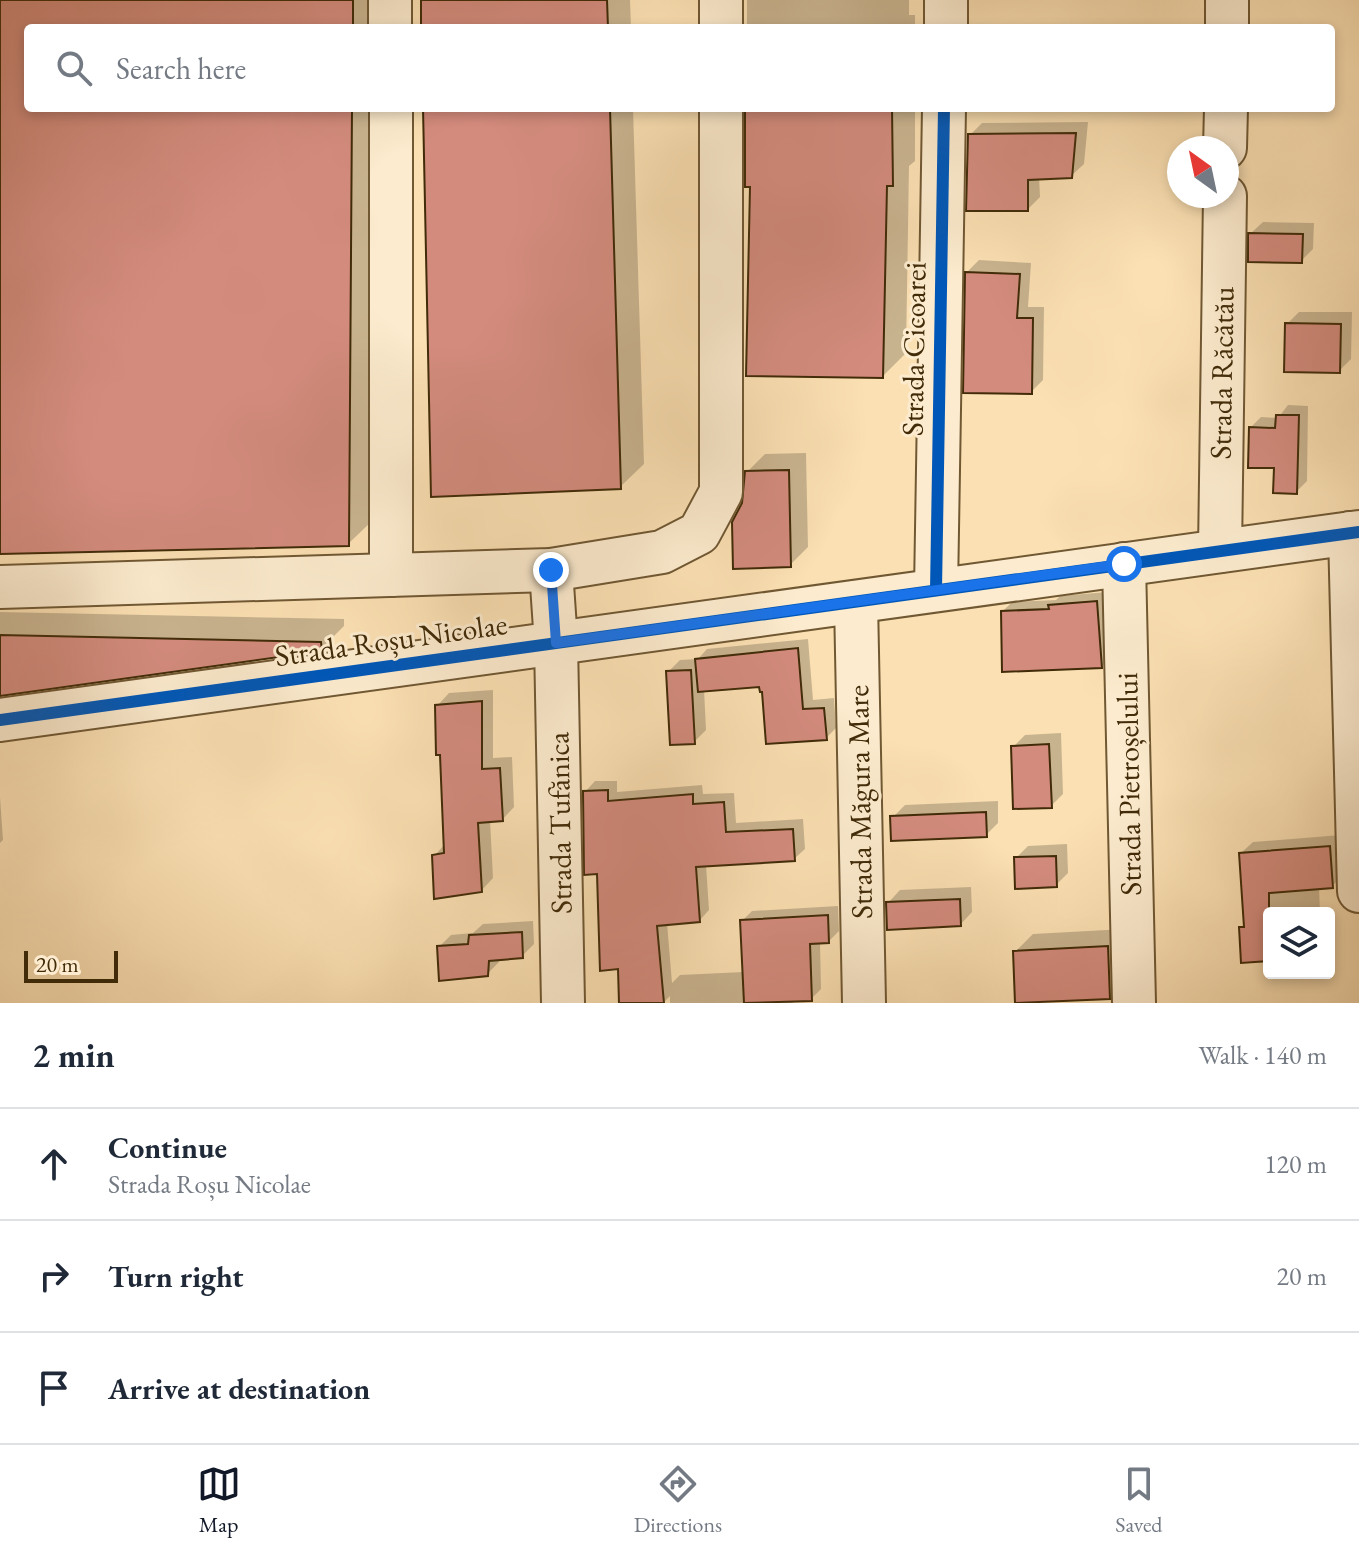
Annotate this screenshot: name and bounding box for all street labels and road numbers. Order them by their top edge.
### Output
street label: Strada Cicoarei [892,262,935,436]
street label: Strada Răcătău [1200,286,1243,460]
street label: Strada Roșu Nicolae [272,604,510,675]
street label: Strada Pietroșelului [1107,672,1150,896]
street label: Strada Măgura Mare [838,685,881,919]
street label: Strada Tufănica [538,732,581,914]

